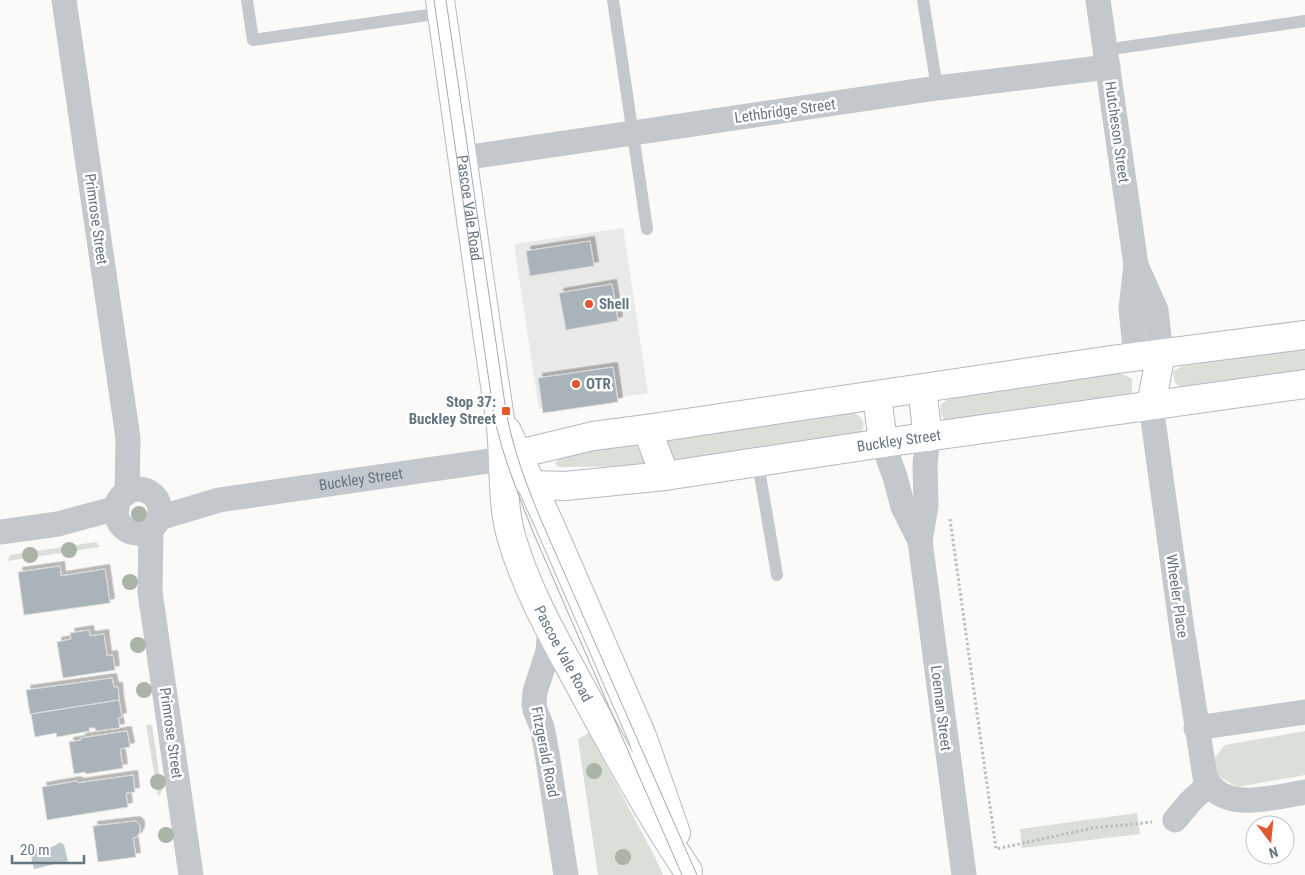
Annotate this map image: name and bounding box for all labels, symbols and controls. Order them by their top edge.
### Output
street label: Hutcheson Street [1101,80,1133,184]
street label: Lethbridge Street [733,95,837,127]
street label: Pascoe Vale Road [453,154,486,262]
street label: Primrose Street [81,172,111,266]
place label: Shell [599,295,629,313]
marker: Shell [583,298,595,310]
place label: OTR [586,375,611,393]
marker: OTR [570,378,582,390]
place label: Stop 37: Buckley Street [409,393,496,428]
marker: Stop 37: Buckley Street [500,405,512,417]
street label: Buckley Street [856,426,942,456]
street label: Buckley Street [318,465,404,494]
street label: Wheeler Place [1162,553,1192,639]
street label: Pascoe Vale Road [530,603,596,705]
street label: Loeman Street [927,664,955,752]
street label: Primrose Street [156,686,186,780]
street label: Fitzgerald Road [527,705,563,799]
north arrow [1245,815,1295,865]
scale bar [12,832,85,864]
text: 20 m [20,841,50,859]
text: N [1267,844,1280,861]

